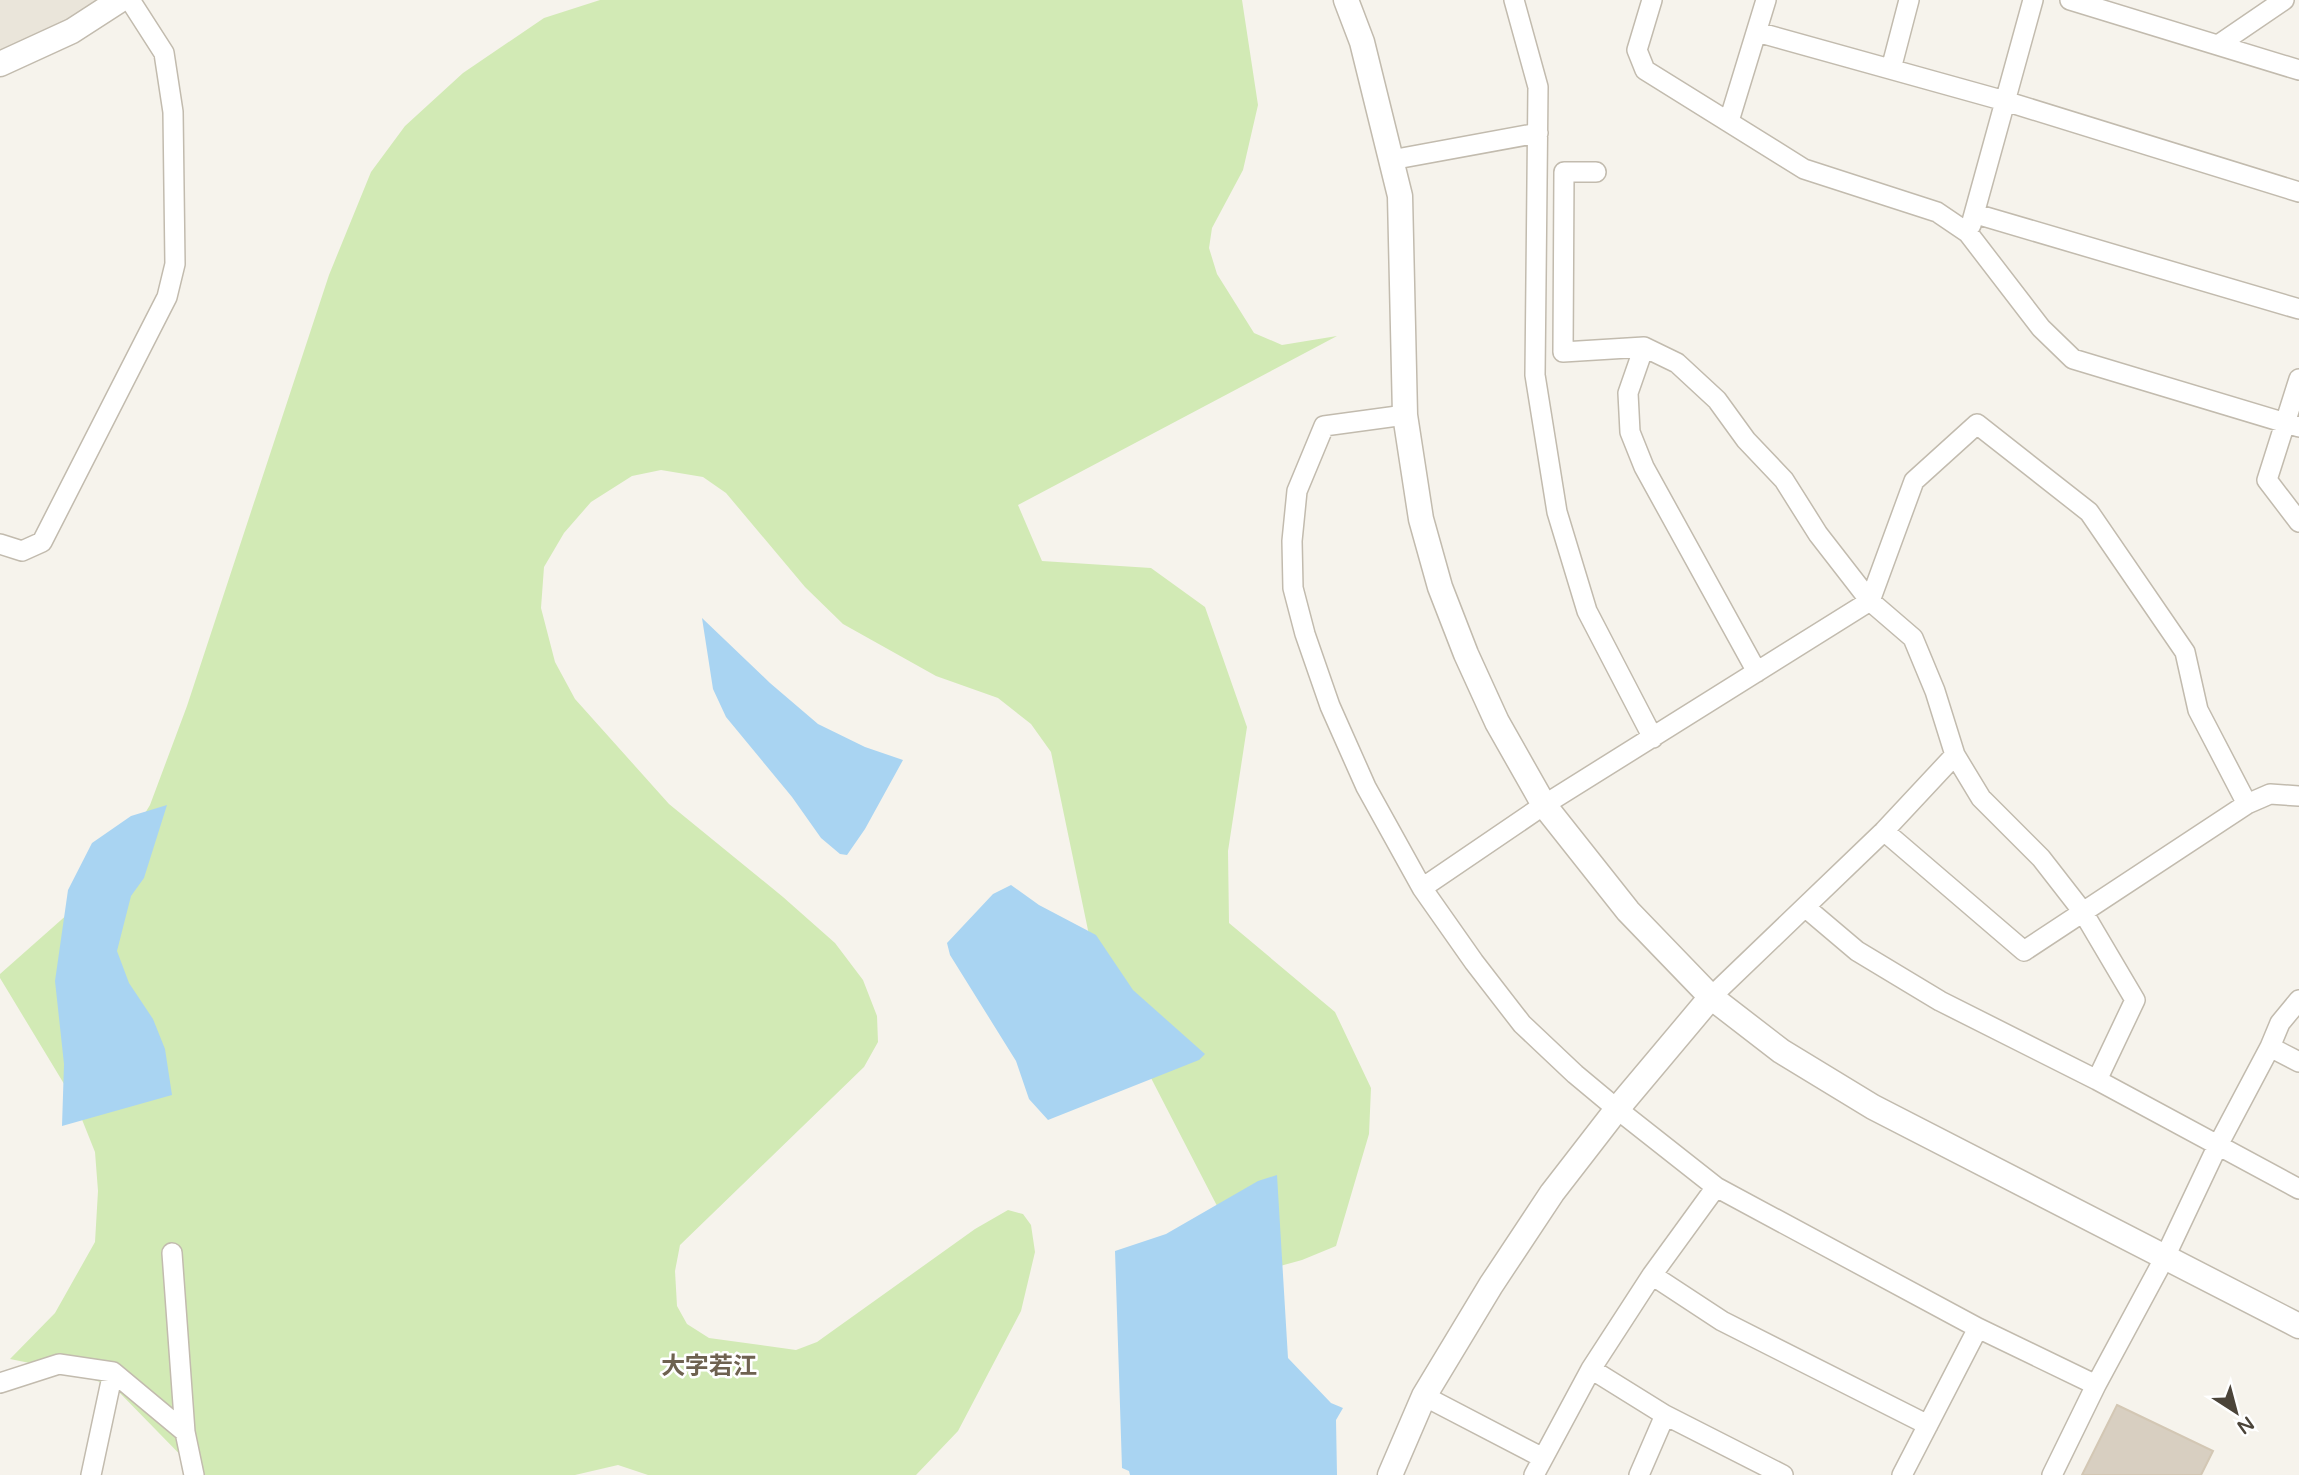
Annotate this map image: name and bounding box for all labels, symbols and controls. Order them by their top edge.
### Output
district label: 大字若江 [661,1352,757,1381]
north arrow [2201,1377,2271,1447]
text: N [2233,1412,2258,1438]

